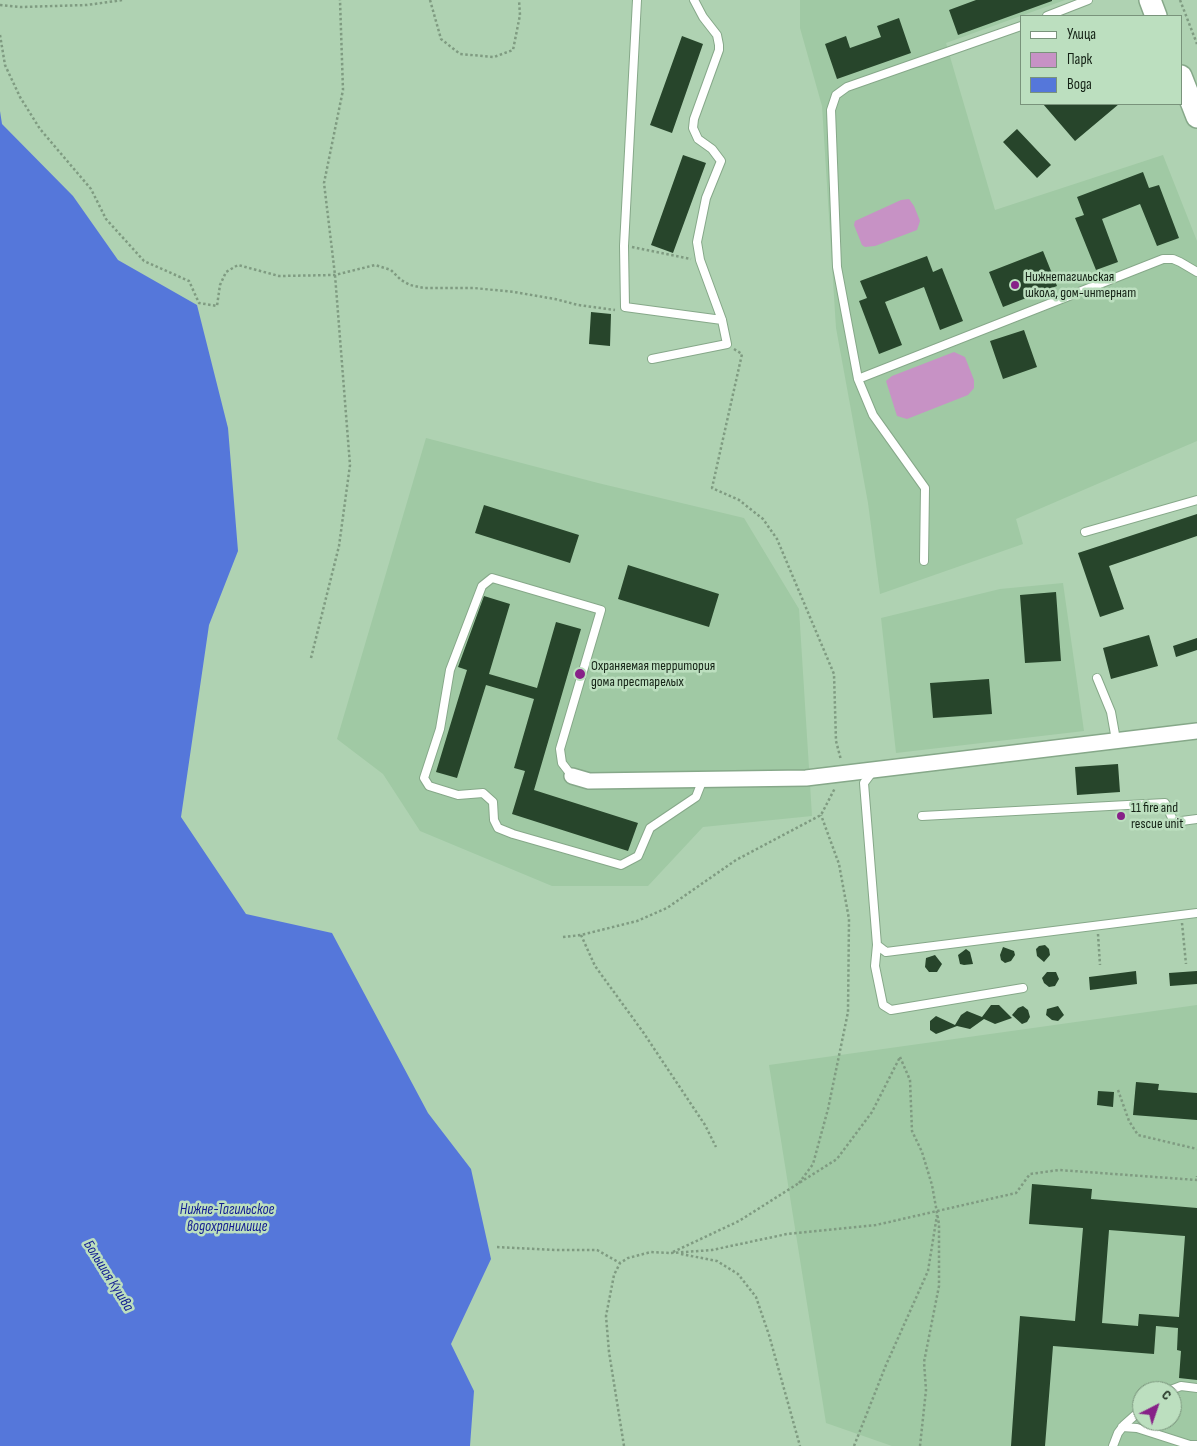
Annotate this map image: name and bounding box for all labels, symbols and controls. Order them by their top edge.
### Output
legend [1020,15,1182,105]
text: Улица [1067,25,1096,44]
text: Парк [1067,50,1092,69]
text: Вода [1067,75,1092,94]
place label: Нижнетагильская школа, дом-интернат [1025,269,1136,302]
marker: Нижнетагильская школа, дом-интернат [1009,279,1021,291]
place label: Охраняемая территория дома престарелых [591,658,715,690]
marker: Охраняемая территория дома престарелых [573,667,587,681]
place label: 11 fire and rescue unit [1131,800,1183,832]
marker: 11 fire and rescue unit [1115,810,1127,822]
water label: Нижне-Тагильское водохранилище [180,1201,274,1236]
water label: Большая Кушва [79,1237,137,1315]
north arrow [1132,1381,1182,1431]
text: С [1158,1386,1175,1404]

